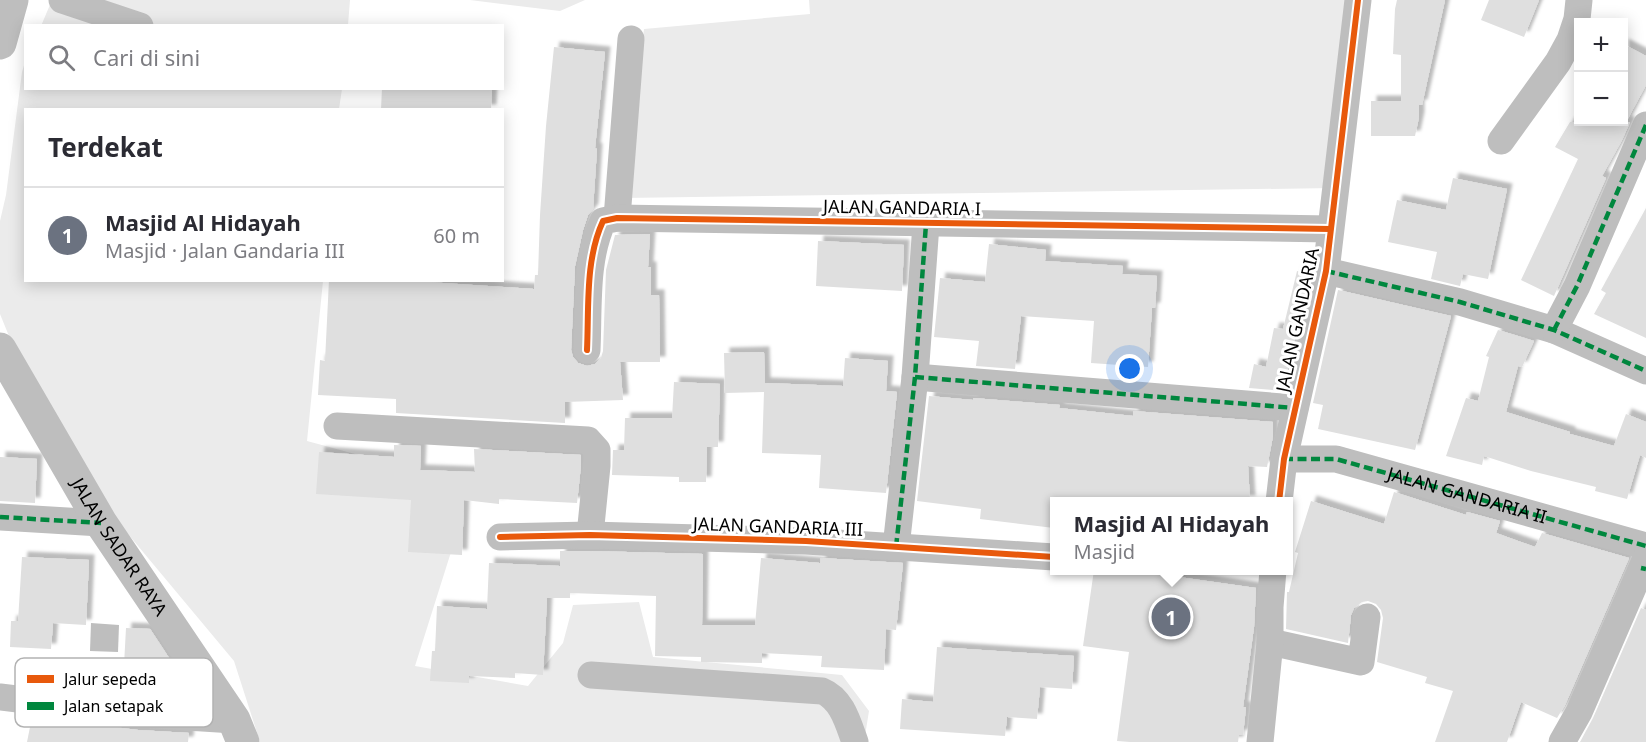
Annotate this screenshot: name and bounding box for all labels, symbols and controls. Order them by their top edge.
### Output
map controls [1574,18,1628,126]
button: + [1574,18,1628,72]
search box [24,24,504,90]
icon: search [45,41,78,74]
text: Cari di sini [93,42,200,72]
button: − [1574,72,1628,126]
text: Terdekat [48,129,163,165]
street label: JALAN GANDARIA I [821,194,981,220]
text: Masjid Al Hidayah [105,207,301,237]
text: 1 [62,222,73,249]
text: 60 m [433,222,480,249]
text: Masjid · Jalan Gandaria III [105,237,345,264]
street label: JALAN GANDARIA [1270,245,1324,396]
your location [1115,354,1144,383]
street label: JALAN GANDARIA II [1383,461,1549,529]
street label: JALAN SADAR RAYA [65,471,173,620]
popup [1050,497,1293,575]
text: Masjid Al Hidayah [1074,508,1269,538]
street label: JALAN GANDARIA III [691,511,863,541]
text: Masjid [1074,538,1135,565]
pin: 1 [1152,594,1190,640]
legend [15,658,213,727]
text: Jalur sepeda [62,668,157,690]
text: Jalan setapak [62,695,164,717]

